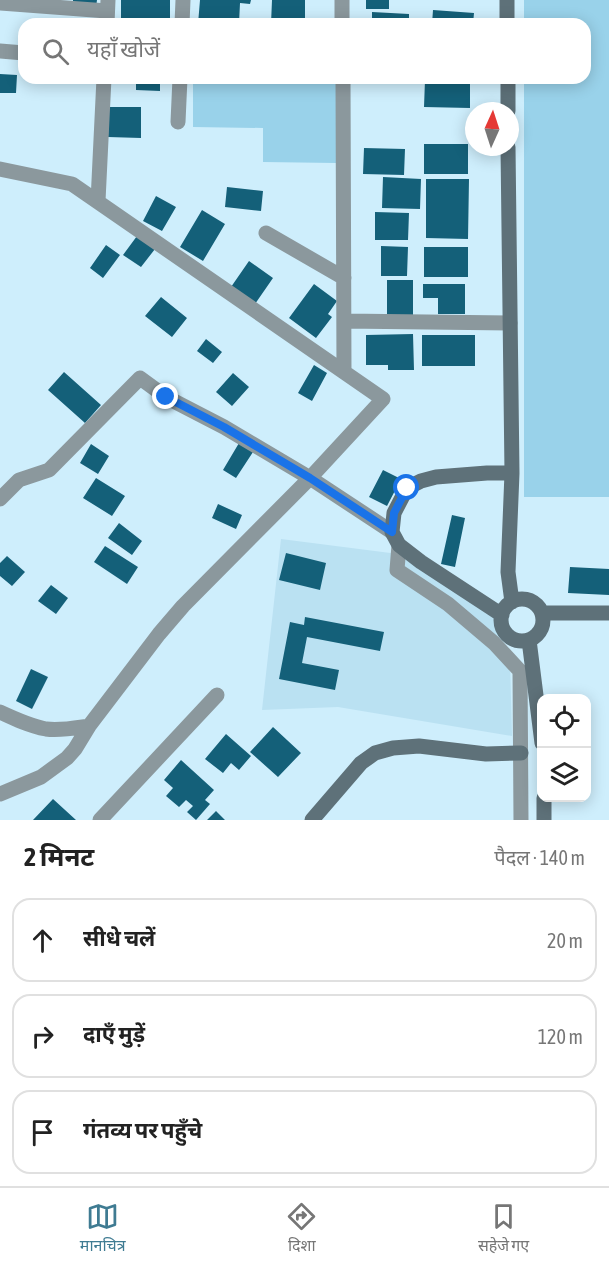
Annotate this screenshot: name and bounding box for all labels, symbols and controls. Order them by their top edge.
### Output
search box [18,18,591,84]
icon: search [39,35,72,68]
text: यहाँ खोजें [87,36,160,62]
north arrow [465,102,519,156]
route end [152,383,178,409]
route start [393,474,419,500]
map controls [537,694,591,802]
button: locate [537,694,591,748]
button: layers [537,748,591,802]
text: 2 मिनट [24,842,94,872]
text: पैदल · 140 m [494,846,585,869]
icon: ahead [26,924,59,957]
text: सीधे चलें [83,925,155,951]
text: 20 m [547,929,583,952]
icon: right [26,1020,59,1053]
text: दाएँ मुड़ें [83,1021,145,1047]
text: 120 m [538,1025,583,1048]
icon: arrive [26,1116,59,1149]
text: गंतव्य पर पहुँचे [83,1117,202,1143]
tab: मानचित्र [80,1200,126,1258]
tab: दिशा [285,1200,318,1258]
tab: सहेजे गए [478,1200,529,1258]

